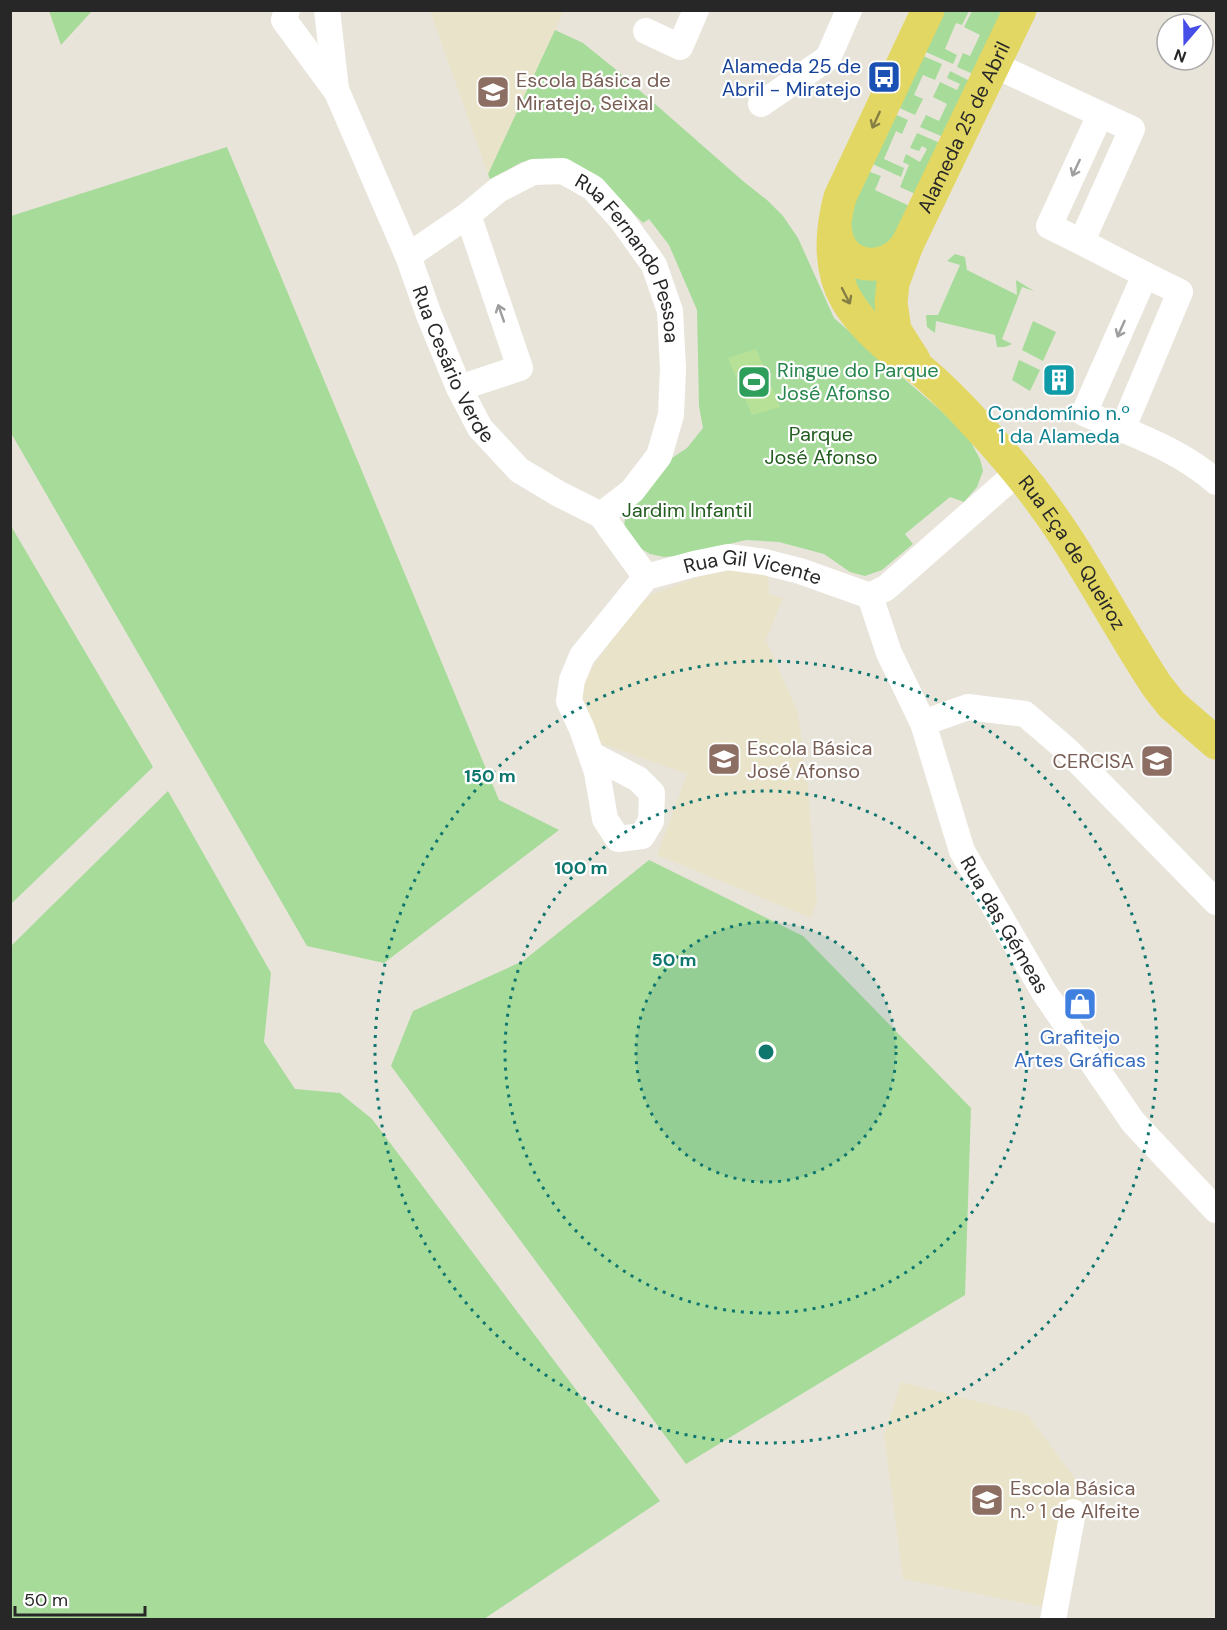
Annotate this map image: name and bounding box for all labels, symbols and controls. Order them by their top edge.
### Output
north arrow [1155,12,1215,72]
street label: Alameda 25 de Abril [911,37,1016,217]
text: N [1171,44,1189,67]
place label: Alameda 25 de Abril - Miratejo [722,53,861,102]
bus stop icon: Alameda 25 de Abril - Miratejo [866,59,902,95]
place label: Escola Básica de Miratejo, Seixal [516,67,671,116]
school or university icon: Escola Básica de Miratejo, Seixal [475,74,511,110]
one-way arrow [870,111,882,129]
one-way arrow [1069,159,1081,177]
street label: Rua Fernando Pessoa [571,168,685,344]
street label: Rua Cesário Verde [407,282,500,448]
one-way arrow [840,287,852,305]
one-way arrow [495,304,506,323]
one-way arrow [1115,319,1127,337]
place label: Ringue do Parque José Afonso [777,357,939,406]
building icon: Condomínio n.º 1 da Alameda [1041,362,1077,398]
sports icon: Ringue do Parque José Afonso [736,364,772,400]
place label: Condomínio n.º 1 da Alameda [988,400,1130,449]
park label: Parque José Afonso [764,421,878,470]
street label: Rua Eça de Queiroz [1013,470,1132,634]
park label: Jardim Infantil [622,497,752,523]
street label: Rua Gil Vicente [681,543,825,591]
place label: Escola Básica José Afonso [747,735,872,784]
school or university icon: Escola Básica José Afonso [706,741,742,777]
school or university icon: CERCISA [1139,743,1175,779]
place label: CERCISA [1053,748,1134,774]
text: 150 m [464,764,516,788]
street label: Rua das Gémeas [955,851,1055,998]
text: 100 m [554,856,608,880]
text: 50 m [651,948,697,972]
shop icon: Grafitejo Artes Gráficas [1062,986,1098,1022]
place label: Grafitejo Artes Gráficas [1014,1024,1146,1073]
centre of rings [756,1042,776,1062]
place label: Escola Básica n.º 1 de Alfeite [1010,1475,1140,1524]
school or university icon: Escola Básica n.º 1 de Alfeite [969,1482,1005,1518]
scale bar [15,1579,146,1617]
text: 50 m [24,1588,68,1612]

